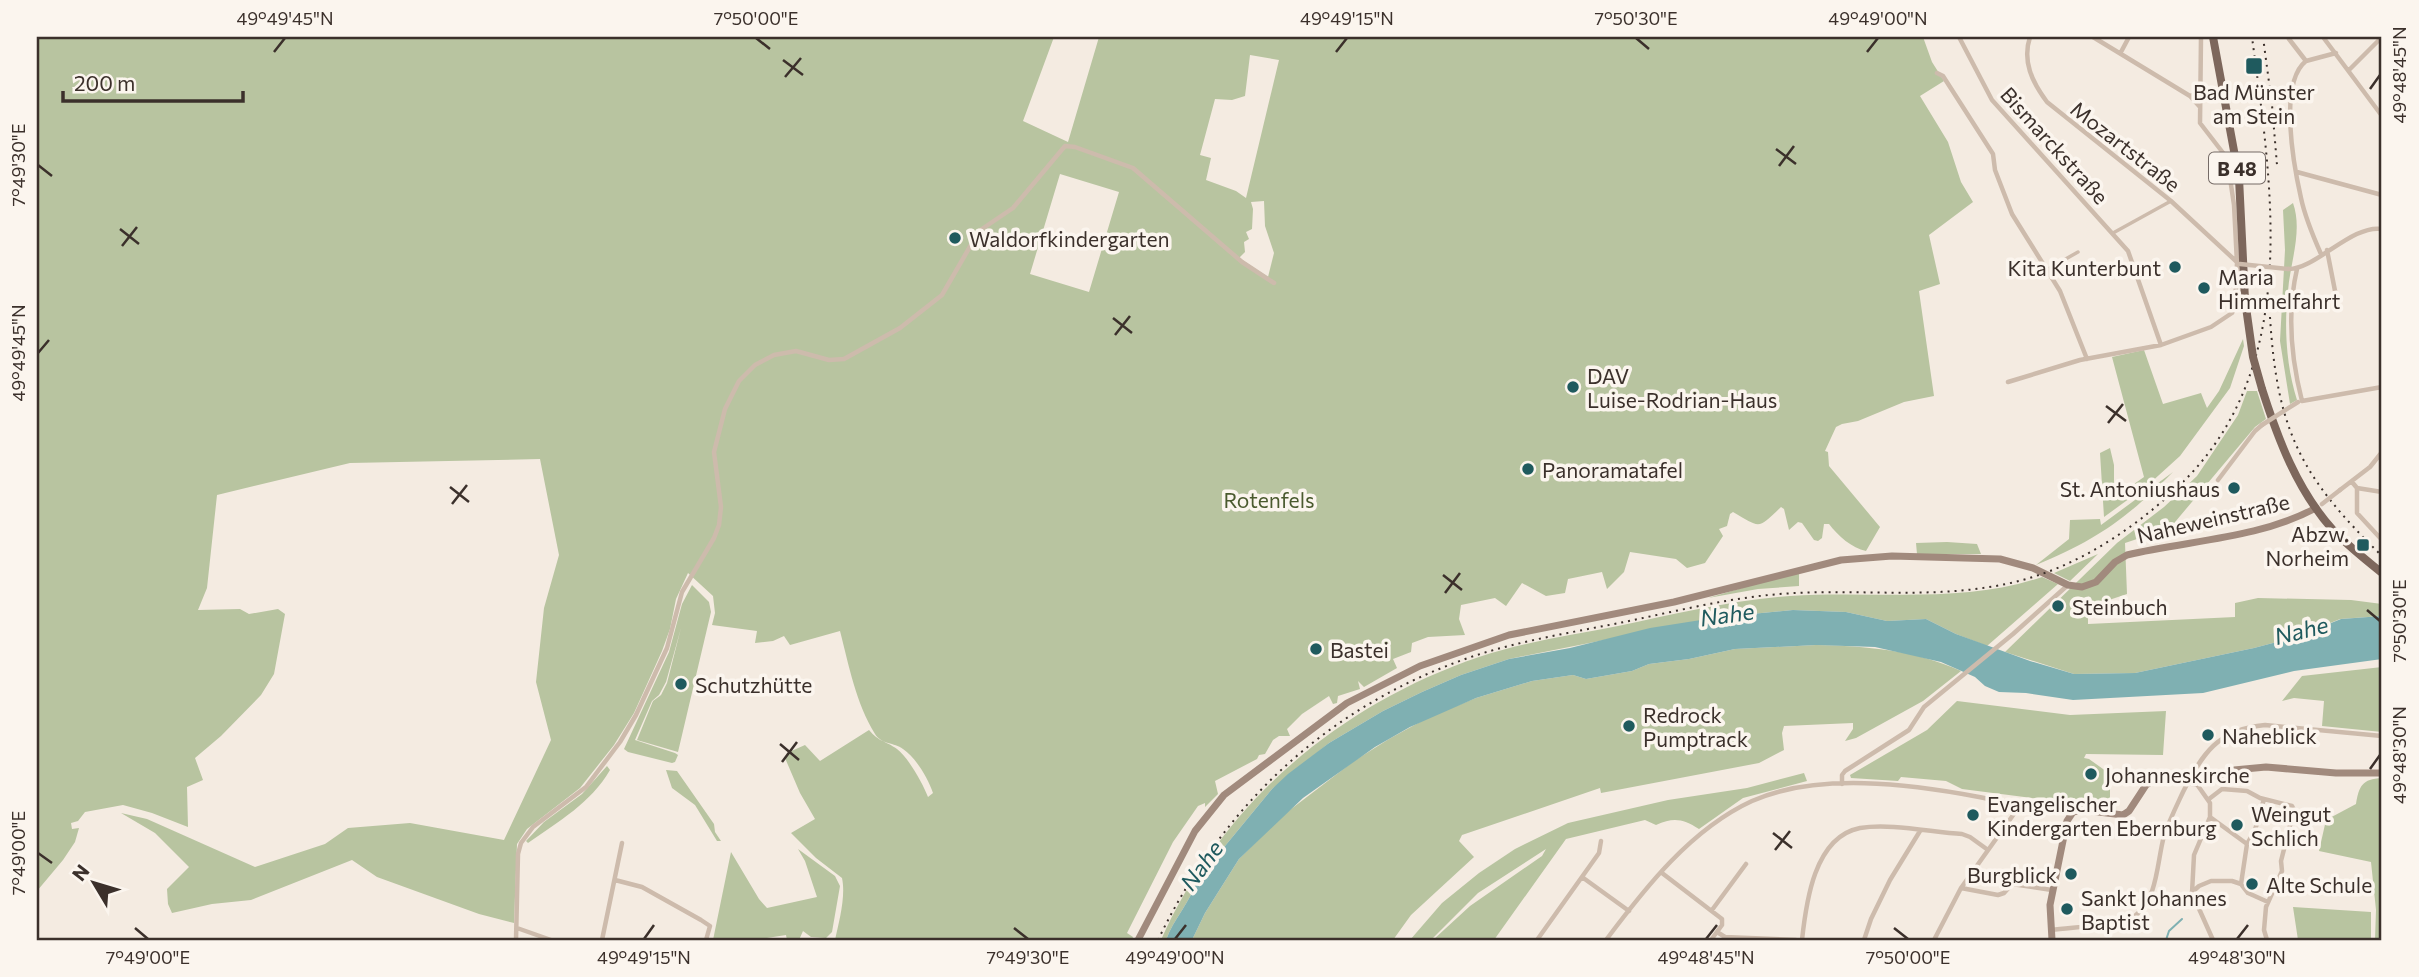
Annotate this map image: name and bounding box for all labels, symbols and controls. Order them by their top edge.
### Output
text: 49°49'45"N [237,7,333,29]
text: 7°50'00"E [714,7,798,29]
text: 49°49'15"N [1300,7,1394,29]
text: 7°50'30"E [1594,7,1678,29]
text: 49°49'00"N [1828,7,1928,29]
text: 49°48'45"N [2388,27,2410,123]
marker: Bad Münster am Stein [2244,56,2264,76]
scale bar [63,60,243,104]
text: 200 m [74,70,135,95]
place label: Bad Münster am Stein [2193,79,2315,128]
street label: Bismarckstraße [1996,81,2114,209]
street label: Mozartstraße [2066,95,2186,197]
text: 7°49'30"E [7,124,29,206]
road number: B 48 [2209,152,2265,184]
place label: Waldorfkindergarten [969,226,1170,251]
marker: Waldorfkindergarten [947,230,963,246]
place label: Kita Kunterbunt [2008,255,2161,280]
marker: Kita Kunterbunt [2167,259,2183,275]
place label: Maria Himmelfahrt [2218,264,2340,313]
marker: Maria Himmelfahrt [2196,280,2212,296]
text: 49°49'45"N [7,305,29,401]
place label: DAV Luise-Rodrian-Haus [1587,363,1777,412]
marker: DAV Luise-Rodrian-Haus [1565,379,1581,395]
place label: Panoramatafel [1542,457,1683,482]
marker: Panoramatafel [1520,461,1536,477]
place label: St. Antoniushaus [2060,476,2220,501]
marker: St. Antoniushaus [2226,480,2242,496]
park label: Rotenfels [1223,487,1315,512]
street label: Naheweinstraße [2134,488,2292,548]
place label: Abzw. Norheim [2265,521,2349,570]
marker: Abzw. Norheim [2355,537,2371,553]
text: 7°50'30"E [2388,579,2410,663]
place label: Steinbuch [2072,594,2168,619]
water label: Nahe [1698,596,1756,632]
marker: Steinbuch [2050,598,2066,614]
water label: Nahe [2271,610,2331,650]
place label: Bastei [1330,637,1389,662]
marker: Bastei [1308,641,1324,657]
place label: Schutzhütte [695,672,812,697]
marker: Schutzhütte [673,676,689,692]
place label: Redrock Pumptrack [1643,702,1748,751]
text: 49°48'30"N [2388,706,2410,804]
marker: Redrock Pumptrack [1621,718,1637,734]
place label: Naheblick [2222,723,2317,748]
marker: Naheblick [2200,727,2216,743]
place label: Johanneskirche [2105,762,2250,787]
marker: Johanneskirche [2083,766,2099,782]
place label: Evangelischer Kindergarten Ebernburg [1987,791,2217,840]
place label: Weingut Schlich [2251,801,2331,850]
marker: Evangelischer Kindergarten Ebernburg [1965,807,1981,823]
text: 7°49'00"E [7,811,29,895]
marker: Weingut Schlich [2229,817,2245,833]
water label: Nahe [1174,835,1228,895]
north arrow [60,848,130,918]
text: N [67,860,94,885]
place label: Burgblick [1967,862,2057,887]
marker: Burgblick [2063,866,2079,882]
place label: Alte Schule [2266,872,2372,897]
marker: Alte Schule [2244,876,2260,892]
place label: Sankt Johannes Baptist [2081,885,2227,934]
marker: Sankt Johannes Baptist [2059,901,2075,917]
text: 7°49'00"E [106,946,190,968]
text: 49°49'15"N [597,946,691,968]
text: 7°49'30"E [987,946,1069,968]
text: 49°49'00"N [1125,946,1225,968]
text: 49°48'45"N [1658,946,1754,968]
text: 7°50'00"E [1866,946,1950,968]
text: 49°48'30"N [2188,946,2286,968]

